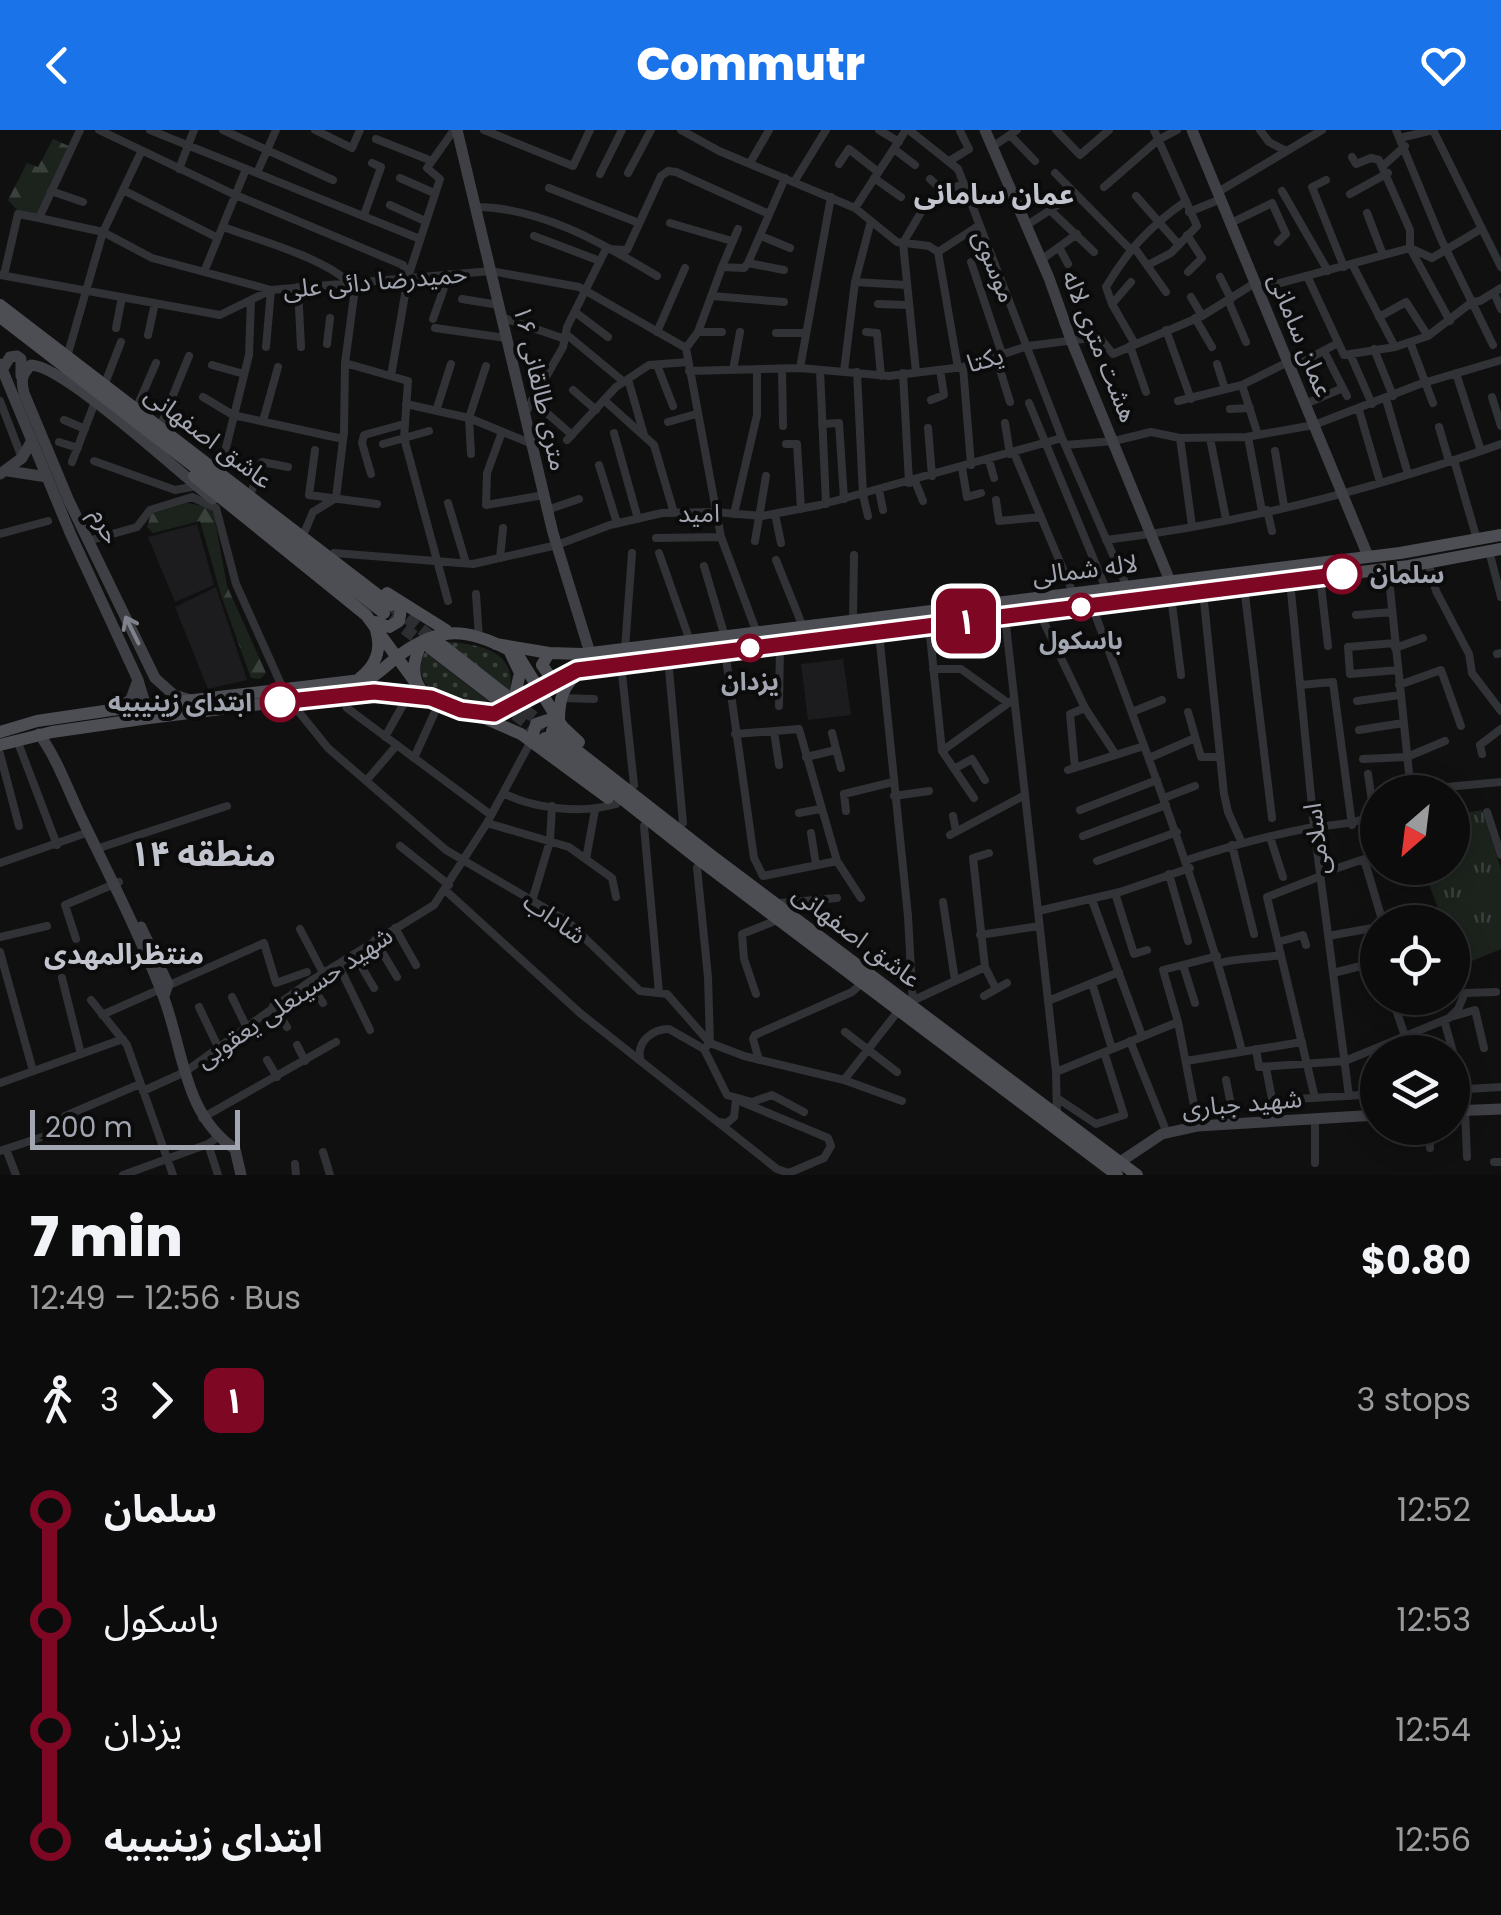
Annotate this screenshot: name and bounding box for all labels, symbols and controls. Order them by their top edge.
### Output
text: Commutr [636,33,865,96]
icon: back [30,38,85,93]
icon: heart [1416,38,1471,93]
district label: عمان سامانی [914,175,1074,214]
street label: موسوی [964,225,1025,308]
street label: حمیدرضا دائی علی [281,256,469,307]
street label: هشت متری لاله [1053,265,1146,427]
street label: عمان سامانی [1260,268,1341,402]
street label: ۱۶ متری طالقانی [504,302,577,474]
street label: یکتا [963,338,1008,381]
street label: عاشق اصفهانی [137,378,280,497]
street label: امید [678,496,720,531]
street label: حرم [80,503,129,551]
street label: لاله شمالی [1030,546,1140,593]
marker: سلمان [1323,555,1361,593]
place label: سلمان [1370,557,1444,592]
line badge: ۱ [934,588,998,654]
marker: باسکول [1068,594,1094,620]
text: ۱ [956,597,976,646]
one-way arrow [122,616,141,646]
place label: باسکول [1039,623,1123,658]
marker: یزدان [737,635,763,661]
place label: یزدان [721,664,779,699]
marker: ابتدای زینیبیه [261,683,299,721]
place label: ابتدای زینیبیه [108,685,252,720]
north arrow [1360,775,1470,885]
map controls [1360,775,1470,1145]
street label: اسلامی [1295,801,1338,877]
district label: منطقه ۱۴ [130,829,276,878]
street label: عاشق اصفهانی [785,877,928,996]
street label: شاداب [516,884,593,953]
button: locate [1360,905,1470,1015]
street label: شهید حسینعلی یعقوبی [189,918,400,1076]
district label: منتظرالمهدی [44,935,204,974]
button: layers [1360,1035,1470,1145]
street label: شهید جباری [1181,1081,1304,1126]
scale bar [30,1105,240,1150]
text: 200 m [45,1108,133,1147]
text: 7 min [30,1198,183,1275]
text: $0.80 [1361,1234,1471,1287]
text: 12:49 – 12:56 · Bus [30,1275,301,1320]
icon: walk [30,1373,85,1428]
icon: forward [134,1373,189,1428]
text: ۱ [224,1376,244,1425]
text: 3 [100,1377,119,1422]
text: 3 stops [1356,1377,1471,1422]
text: سلمان [104,1482,217,1535]
text: 12:52 [1397,1487,1471,1532]
text: باسکول [104,1592,219,1645]
text: 12:53 [1397,1597,1471,1642]
text: یزدان [104,1702,182,1755]
text: 12:54 [1395,1707,1471,1752]
text: ابتدای زینیبیه [104,1812,323,1865]
text: 12:56 [1395,1817,1471,1862]

